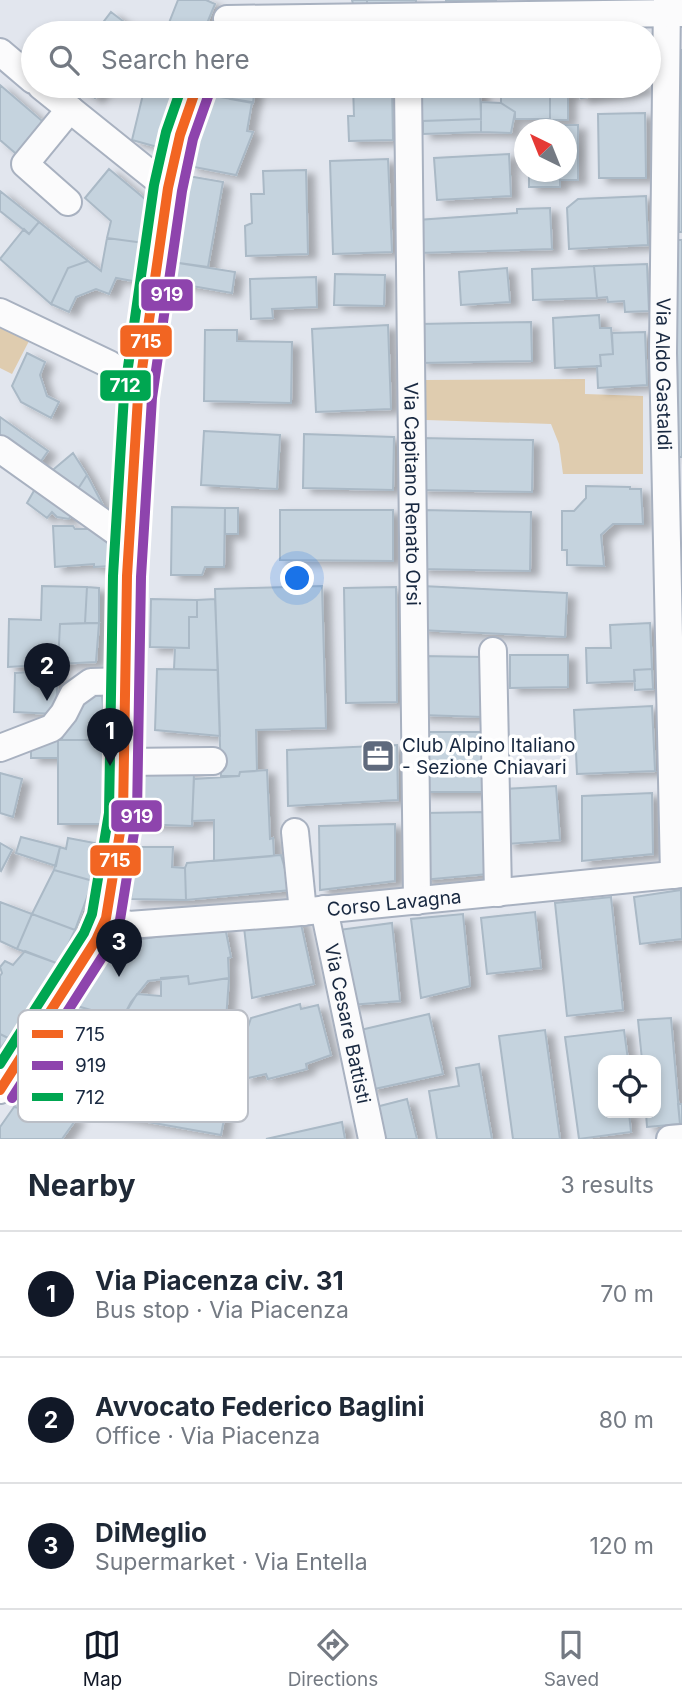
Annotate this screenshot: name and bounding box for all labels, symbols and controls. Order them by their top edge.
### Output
search box [21,21,661,98]
icon: search [45,41,83,79]
text: Search here [101,44,250,75]
north arrow [514,119,577,182]
line badge: 919 [140,278,194,312]
text: 919 [151,283,183,306]
street label: Via Aldo Gastaldi [651,298,677,450]
line badge: 715 [119,324,173,358]
text: 715 [130,330,162,353]
line badge: 712 [99,369,152,402]
text: 712 [109,374,141,397]
street label: Via Capitano Renato Orsi [400,382,425,606]
your location [280,561,314,595]
pin: 2 [24,643,70,701]
pin: 1 [87,708,133,766]
place label: Club Alpino Italiano - Sezione Chiavari [402,734,575,779]
office icon: Club Alpino Italiano - Sezione Chiavari [359,737,397,775]
line badge: 919 [110,799,163,833]
text: 919 [121,805,153,828]
line badge: 715 [89,844,142,877]
text: 715 [99,849,131,872]
street label: Corso Lavagna [326,885,462,921]
pin: 3 [96,919,142,977]
street label: Via Cesare Battisti [320,941,376,1106]
legend [18,1010,248,1122]
text: 715 [75,1023,105,1046]
text: 919 [75,1054,106,1077]
map controls [598,1055,661,1118]
button: locate [598,1055,661,1118]
text: 712 [75,1086,105,1109]
text: Nearby [28,1167,136,1203]
text: 3 results [561,1171,654,1199]
text: Via Piacenza civ. 31 [95,1265,344,1296]
text: 1 [46,1280,56,1308]
text: 70 m [600,1280,654,1308]
text: Bus stop · Via Piacenza [95,1296,349,1324]
text: Avvocato Federico Baglini [95,1391,424,1422]
text: 2 [44,1406,58,1434]
text: 80 m [599,1406,654,1434]
text: Office · Via Piacenza [95,1422,320,1450]
text: DiMeglio [95,1517,207,1548]
text: 3 [44,1532,58,1560]
text: 120 m [589,1532,654,1560]
text: Supermarket · Via Entella [95,1548,368,1576]
tab: Map [83,1626,122,1691]
tab: Directions [288,1626,378,1691]
tab: Saved [544,1626,599,1691]

